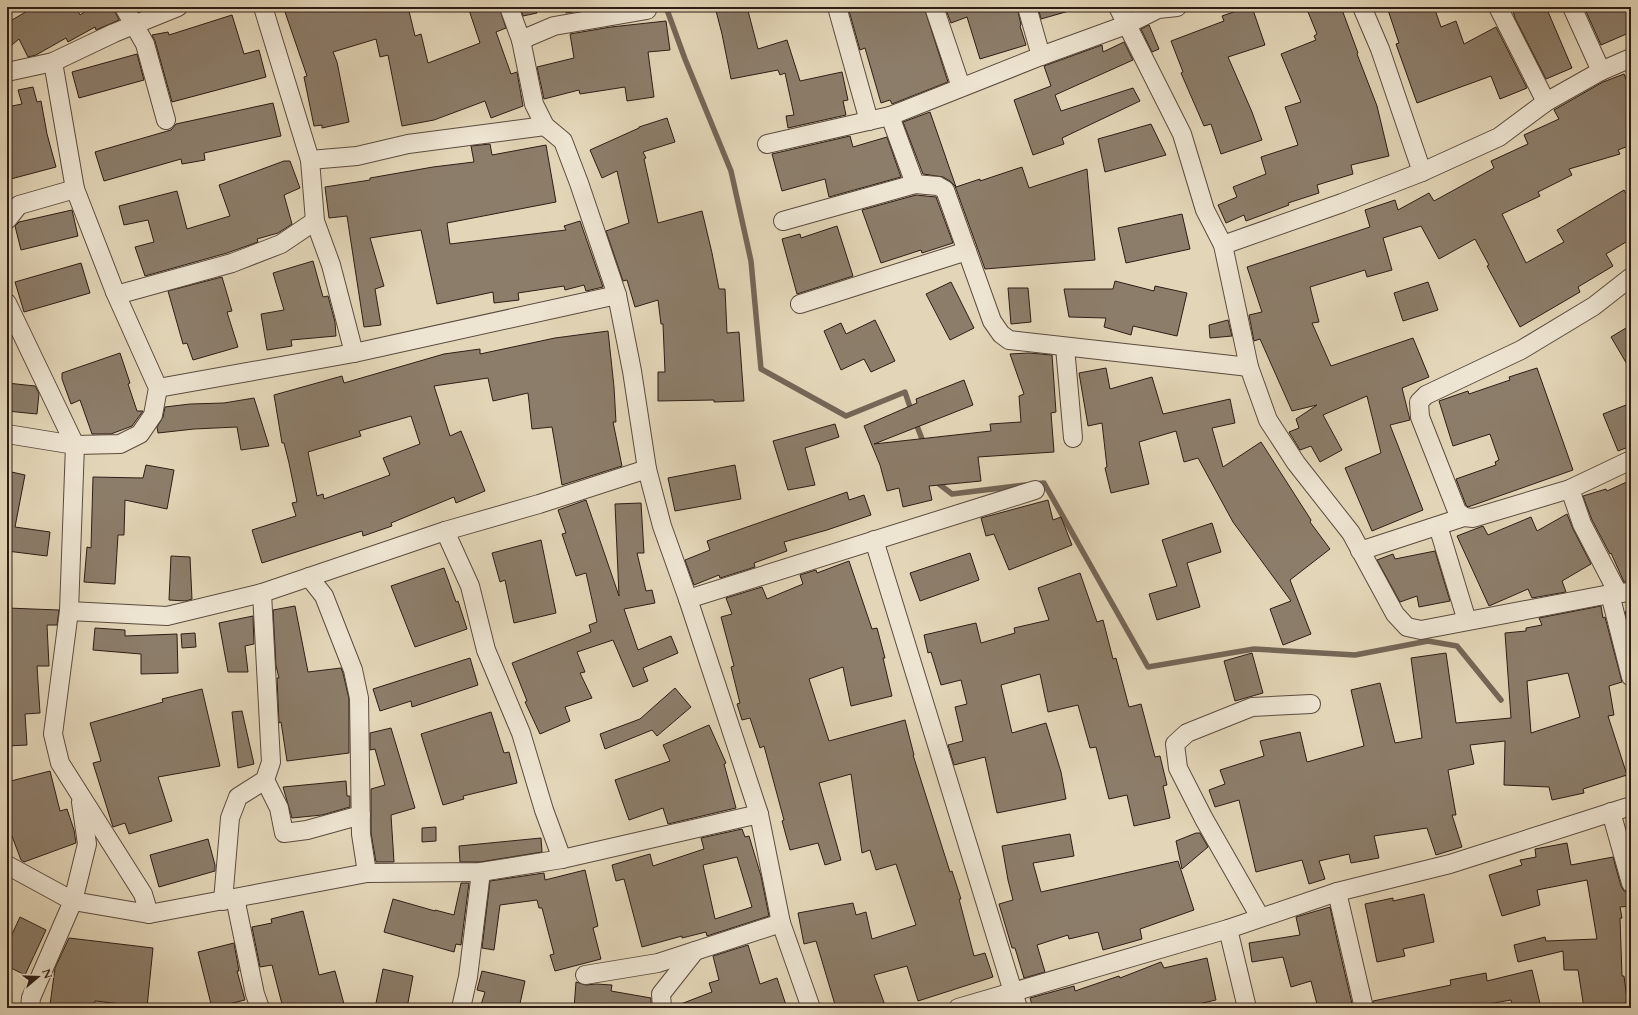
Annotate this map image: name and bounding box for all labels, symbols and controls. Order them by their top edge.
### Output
north arrow [18,957,58,997]
text: N [38,967,56,981]

